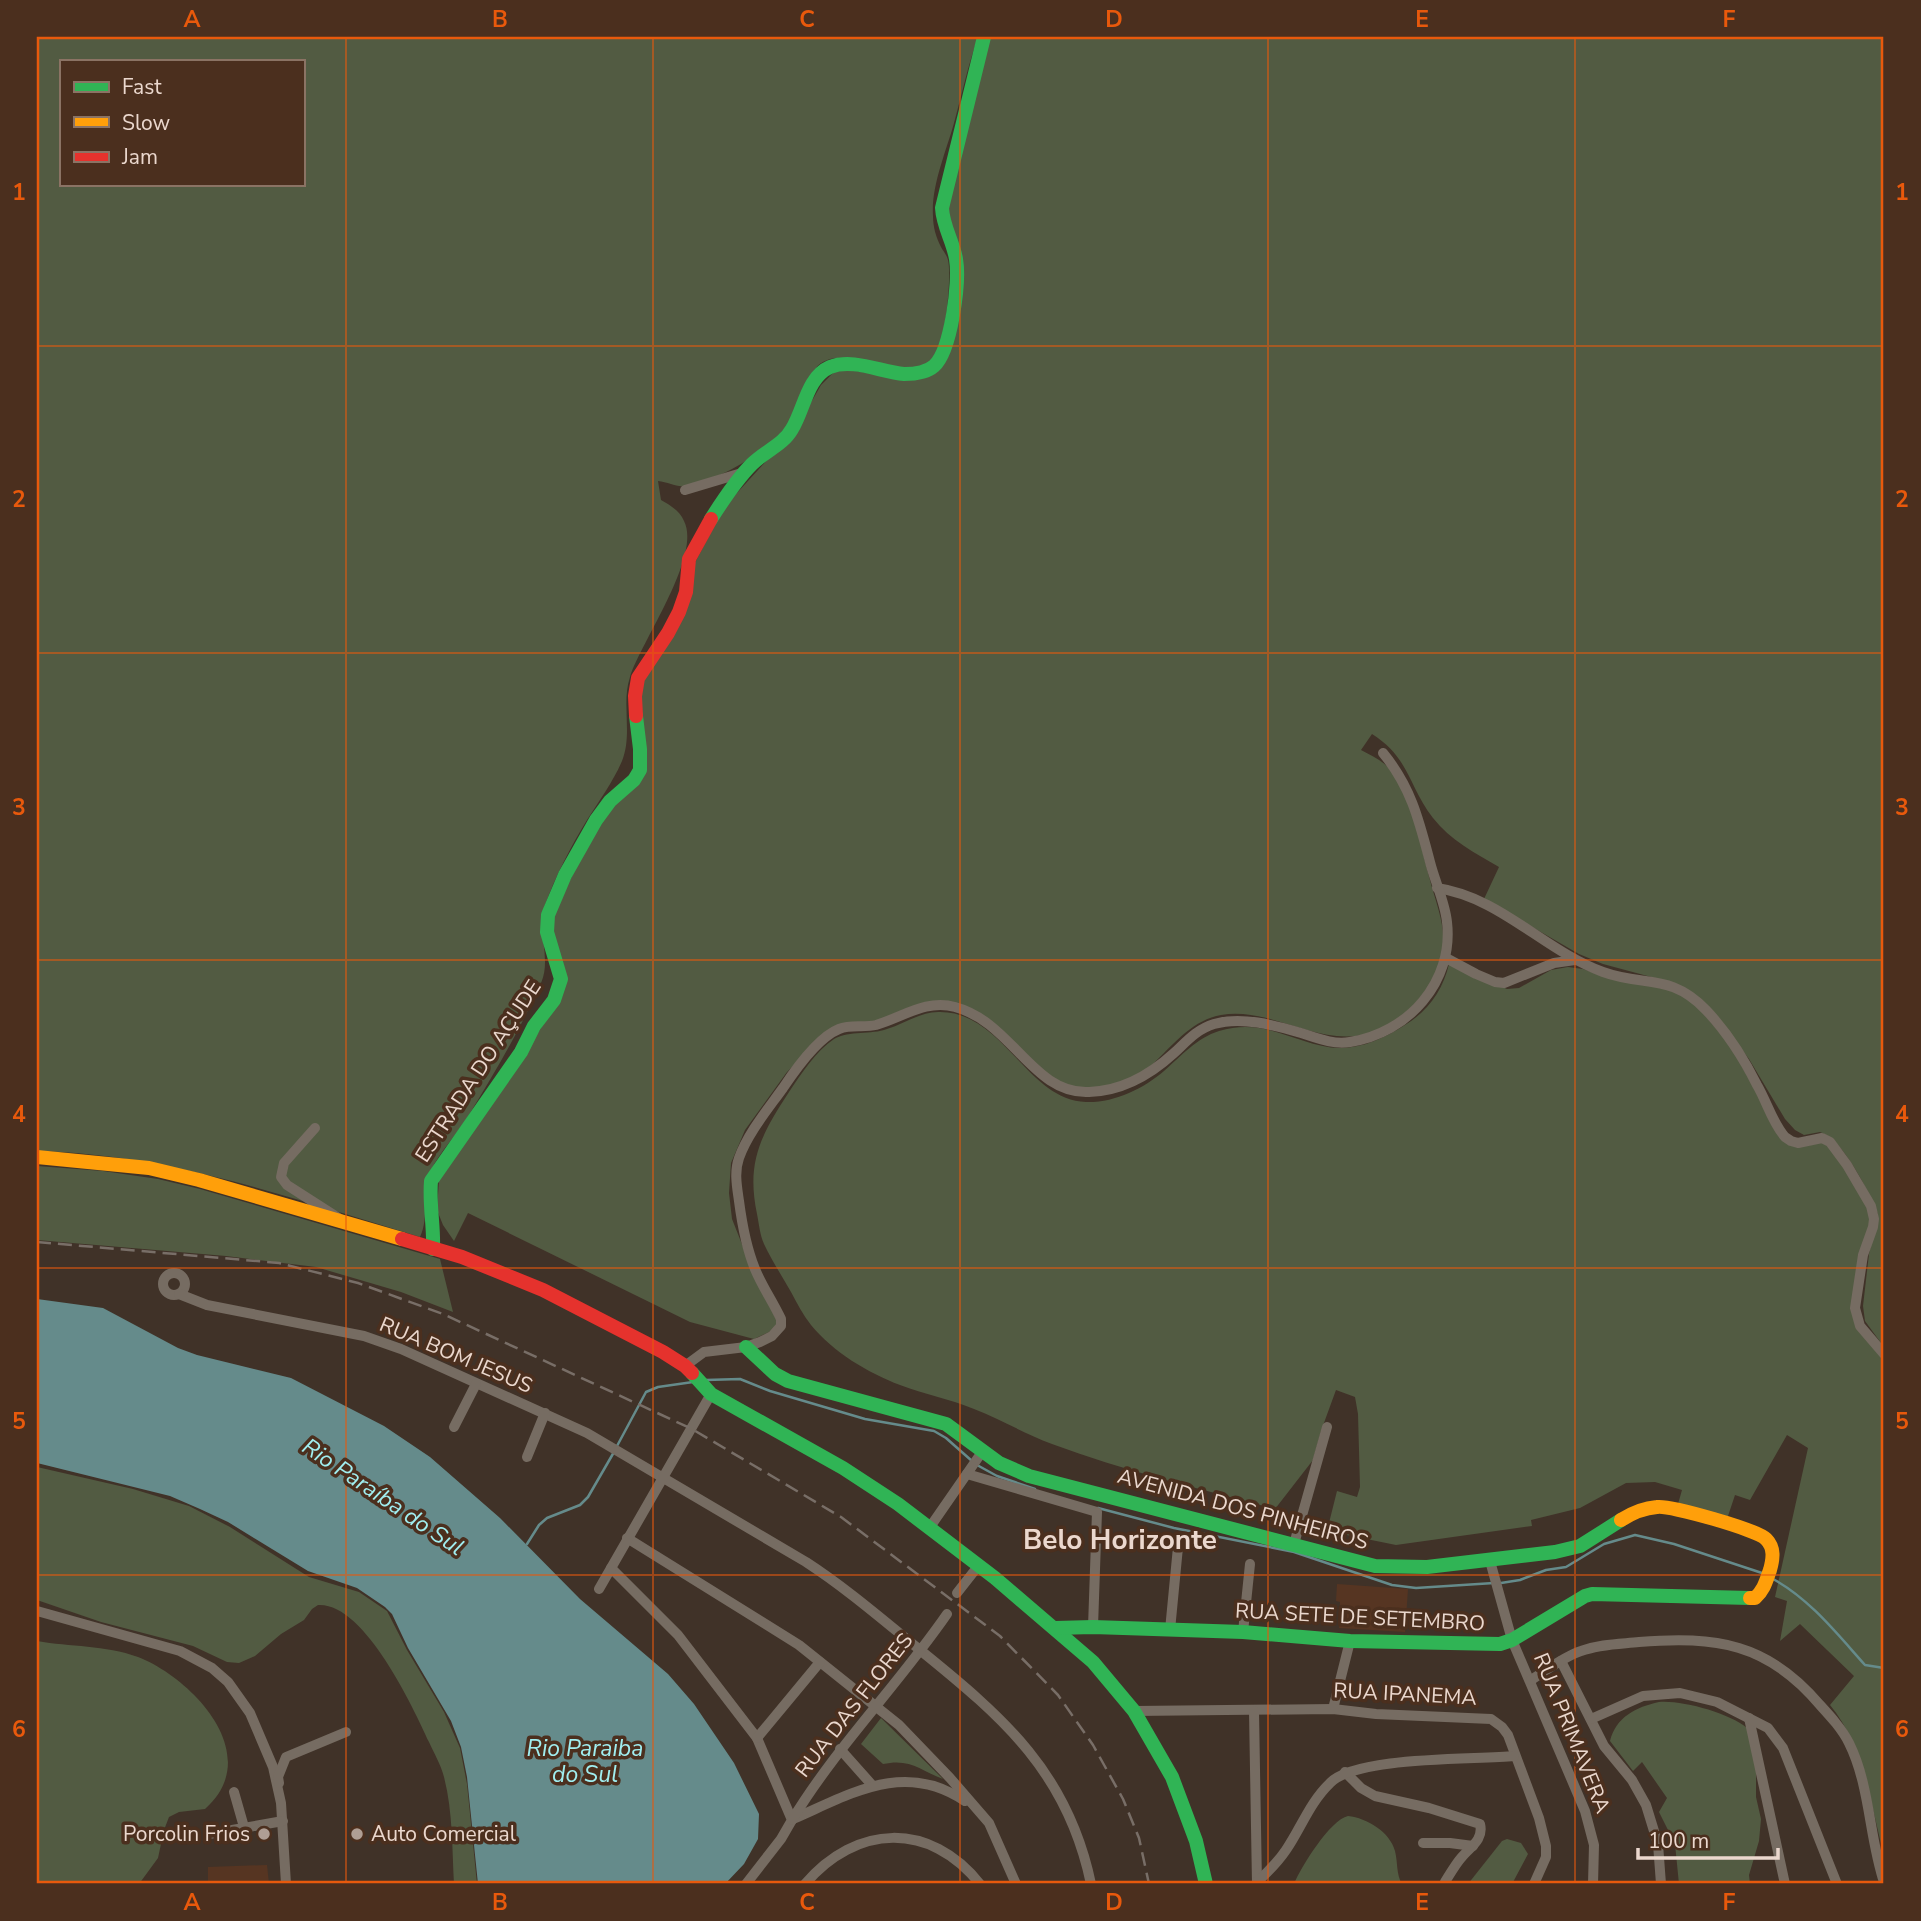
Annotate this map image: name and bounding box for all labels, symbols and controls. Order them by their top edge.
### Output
text: A [183,4,201,35]
text: B [492,4,508,35]
text: C [799,4,815,35]
text: D [1105,4,1123,35]
text: E [1415,4,1429,35]
text: F [1723,4,1736,35]
legend [60,60,304,186]
text: Fast [122,73,162,101]
text: Slow [122,109,171,137]
text: Jam [121,143,158,171]
text: 1 [12,177,26,208]
text: 1 [1895,177,1909,208]
text: 2 [12,484,26,515]
text: 2 [1895,484,1909,515]
text: 3 [12,792,26,823]
text: 3 [1895,792,1909,823]
street label: ESTRADA DO AÇUDE [409,975,547,1167]
text: 4 [12,1099,26,1130]
text: 4 [1895,1099,1909,1130]
street label: RUA BOM JESUS [375,1310,537,1400]
text: 5 [12,1406,26,1437]
text: 5 [1895,1406,1909,1437]
water label: Rio Paraíba do Sul [296,1431,470,1563]
street label: AVENIDA DOS PINHEIROS [1114,1462,1372,1556]
district label: Belo Horizonte [1023,1521,1217,1559]
street label: RUA SETE DE SETEMBRO [1234,1596,1486,1638]
street label: RUA DAS FLORES [789,1627,919,1783]
street label: RUA PRIMAVERA [1527,1649,1617,1817]
street label: RUA IPANEMA [1333,1676,1477,1712]
text: 6 [12,1714,26,1745]
text: 6 [1895,1714,1909,1745]
water label: Rio Paraiba do Sul [527,1733,643,1790]
scale bar [1638,1816,1778,1860]
place label: Porcolin Frios [123,1820,250,1848]
place label: Auto Comercial [371,1820,517,1848]
marker: Porcolin Frios [256,1826,272,1842]
marker: Auto Comercial [349,1826,365,1842]
text: 100 m [1648,1827,1709,1855]
text: A [183,1887,201,1918]
text: B [492,1887,508,1918]
text: C [799,1887,815,1918]
text: D [1105,1887,1123,1918]
text: E [1415,1887,1429,1918]
text: F [1723,1887,1736,1918]

